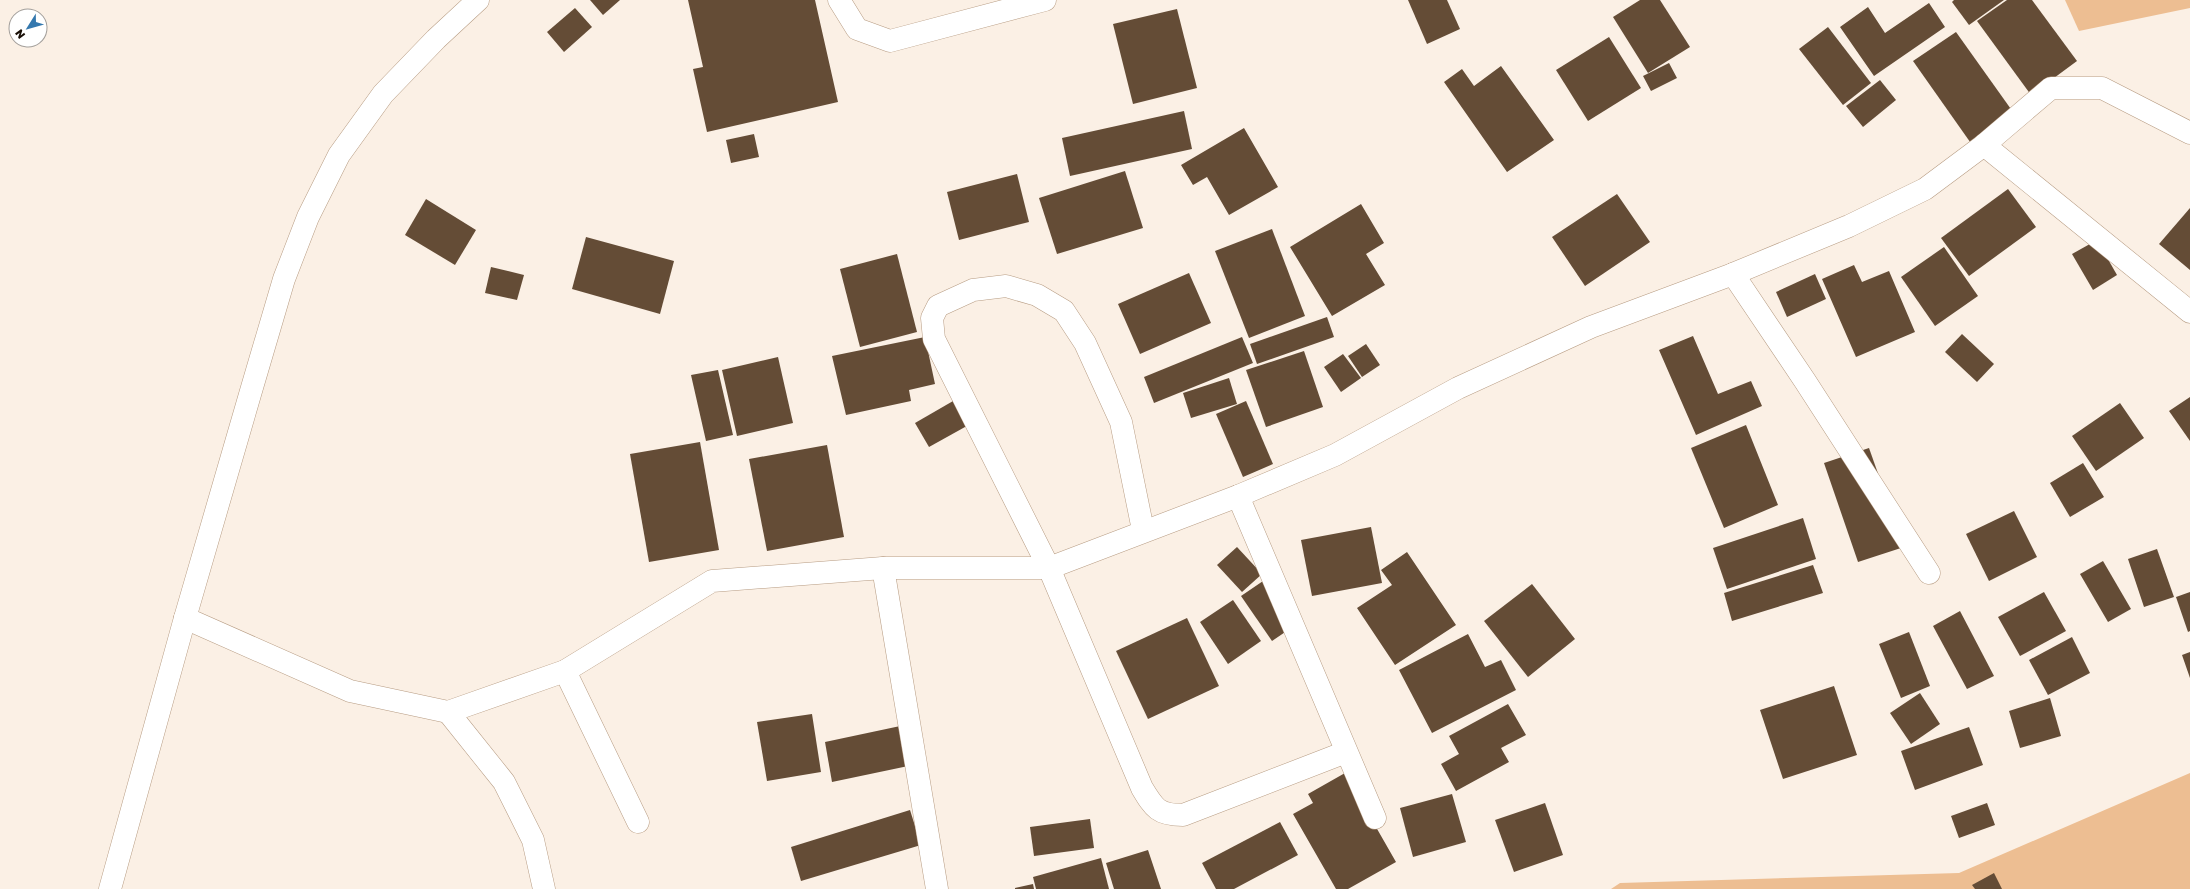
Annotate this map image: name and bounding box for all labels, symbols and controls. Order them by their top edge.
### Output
north arrow [8,8,48,48]
text: N [12,27,27,42]

